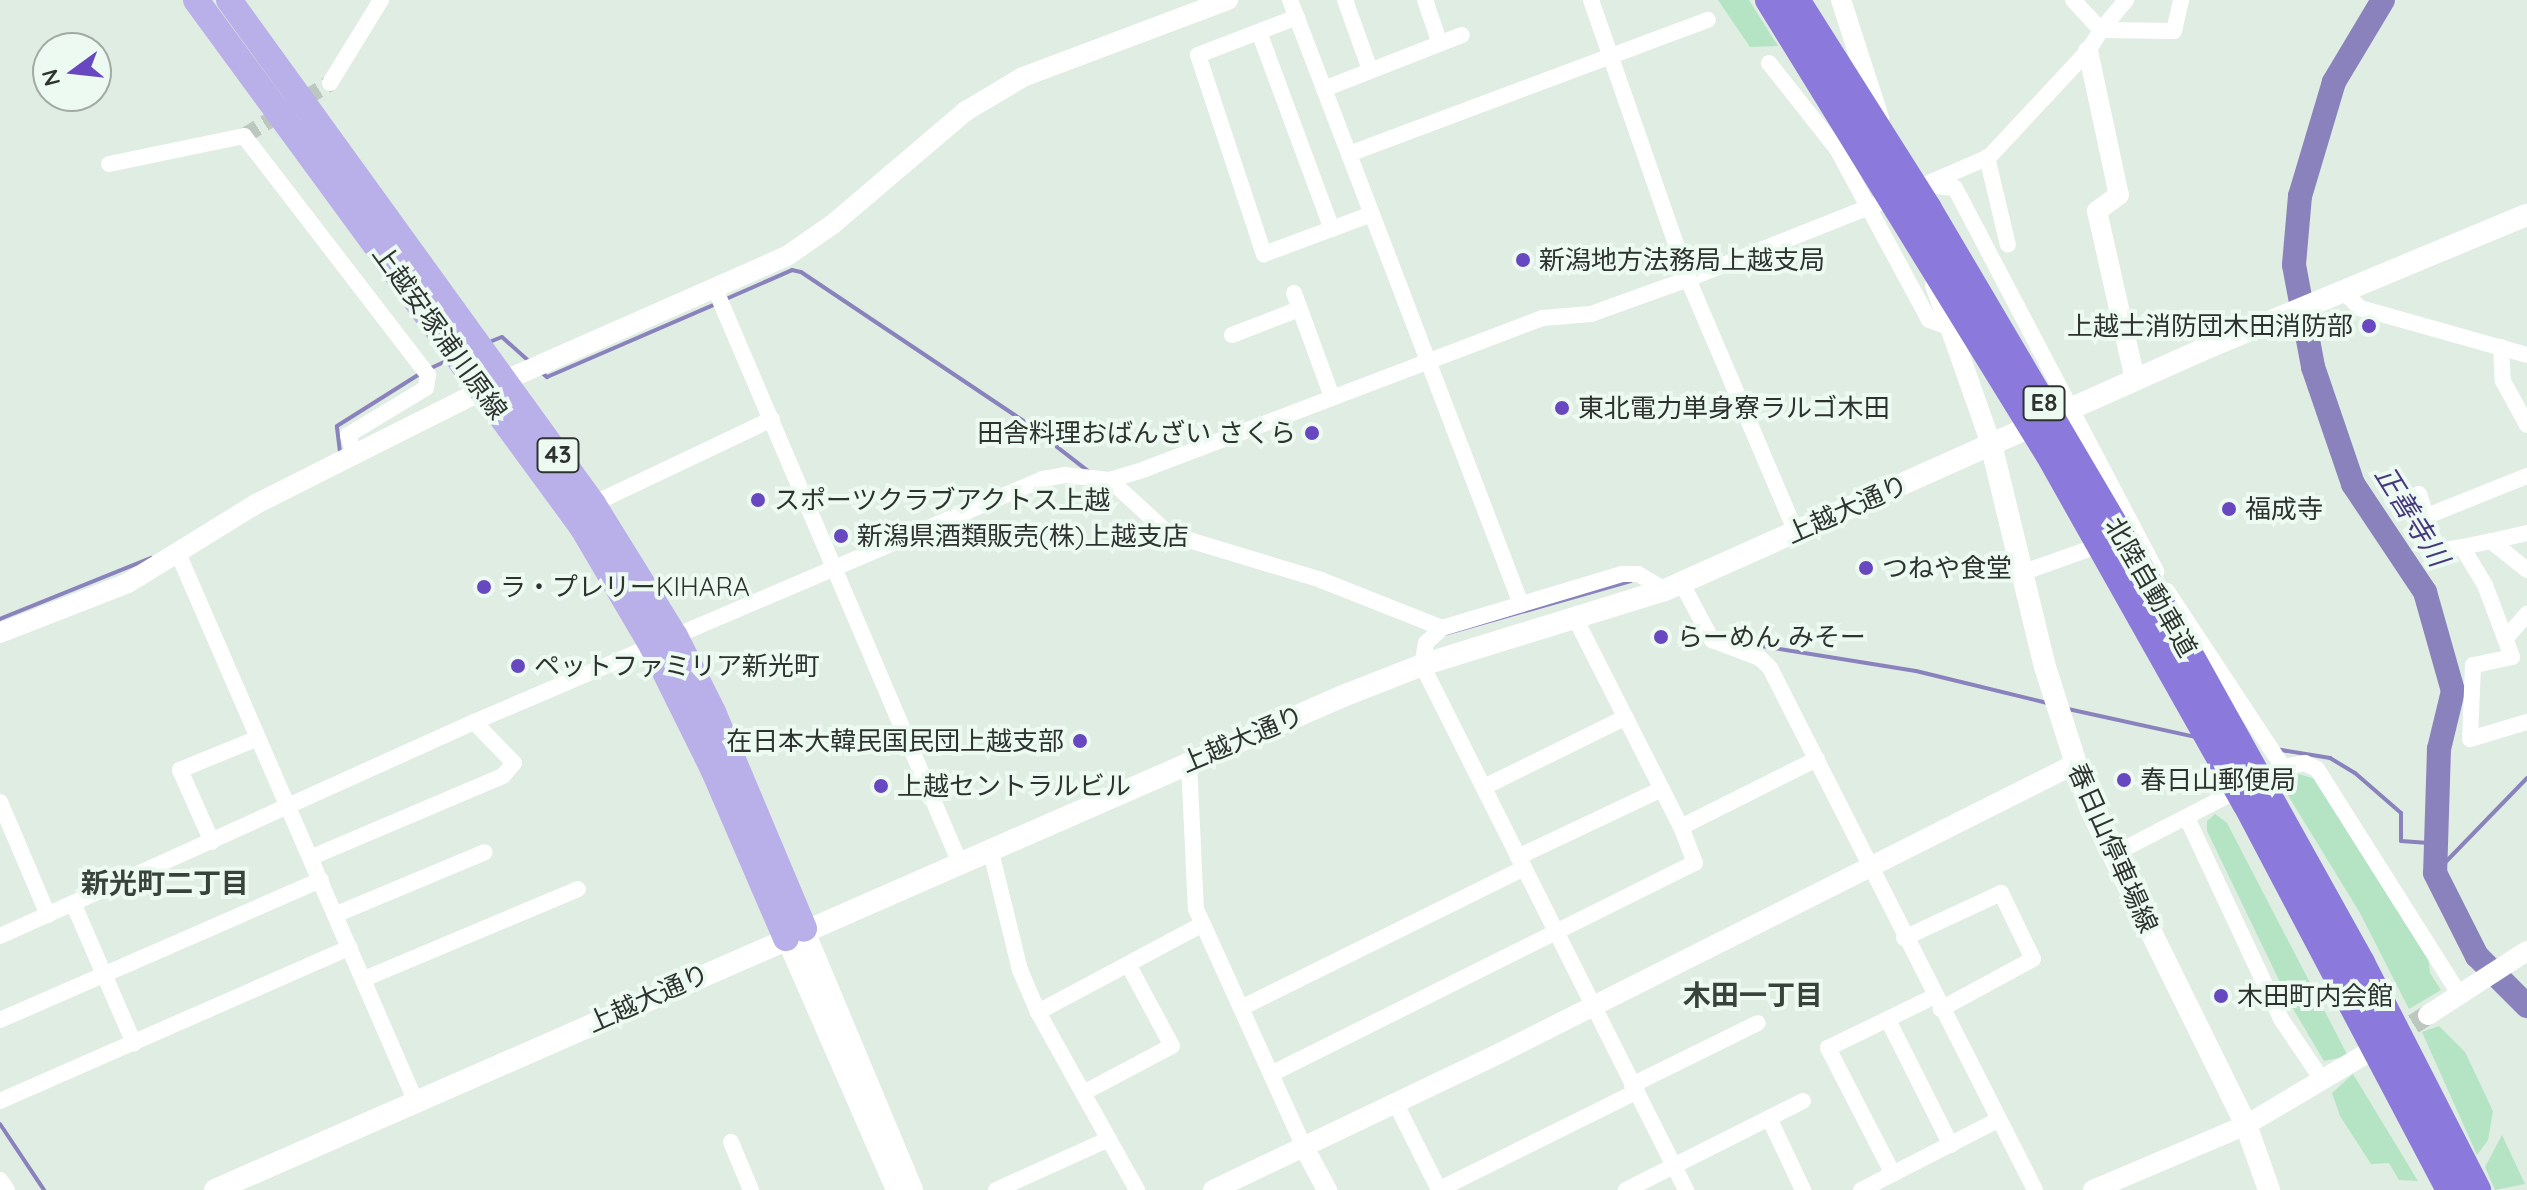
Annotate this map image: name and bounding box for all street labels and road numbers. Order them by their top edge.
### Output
street label: 上越安塚浦川原線 [366,239,514,425]
road number: E8 [2022,383,2066,423]
road number: 43 [536,435,580,475]
street label: 上越大通り [1781,468,1913,550]
street label: 北陸自動車道 [2098,512,2204,662]
street label: 上越大通り [1176,699,1308,779]
street label: 春日山停車場線 [2062,759,2164,937]
street label: 上越大通り [582,957,714,1039]

